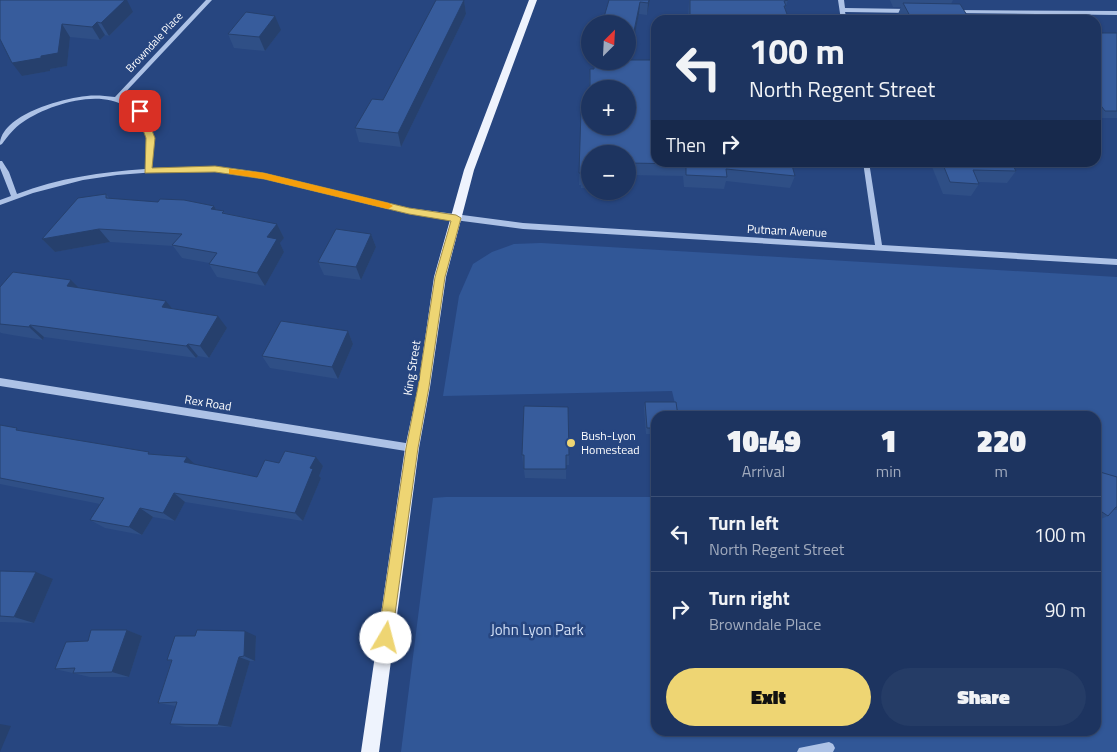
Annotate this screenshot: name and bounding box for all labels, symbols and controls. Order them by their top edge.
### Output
street label: Browndale Place [122,8,186,76]
north arrow [581,15,636,70]
map controls [581,15,636,200]
text: 100 m [749,24,845,78]
icon: left [666,35,731,100]
text: North Regent Street [749,72,935,106]
button: + [581,80,636,135]
pin [119,90,161,132]
icon: arrive [126,97,154,125]
text: Then [666,130,706,159]
icon: right [716,130,744,158]
button: − [581,145,636,200]
street label: Putnam Avenue [746,219,828,242]
street label: King Street [398,338,425,397]
street label: Rex Road [183,389,233,416]
text: 10:49 [726,418,801,464]
text: 1 [880,418,897,464]
text: 220 [976,418,1026,464]
place label: Bush-Lyon Homestead [581,426,640,459]
marker: Bush-Lyon Homestead [565,437,577,449]
text: Arrival [742,459,785,483]
text: min [876,459,901,483]
text: m [994,459,1008,483]
text: Turn left [709,508,779,537]
icon: left [666,520,694,548]
text: 100 m [1034,520,1086,549]
text: North Regent Street [709,537,844,561]
text: Turn right [709,583,790,612]
icon: right [666,595,694,623]
text: 90 m [1045,595,1086,624]
position arrow [359,611,411,663]
text: Browndale Place [709,612,821,636]
park label: John Lyon Park [490,618,584,641]
button: Exit [666,668,871,726]
button: Share [881,668,1086,726]

